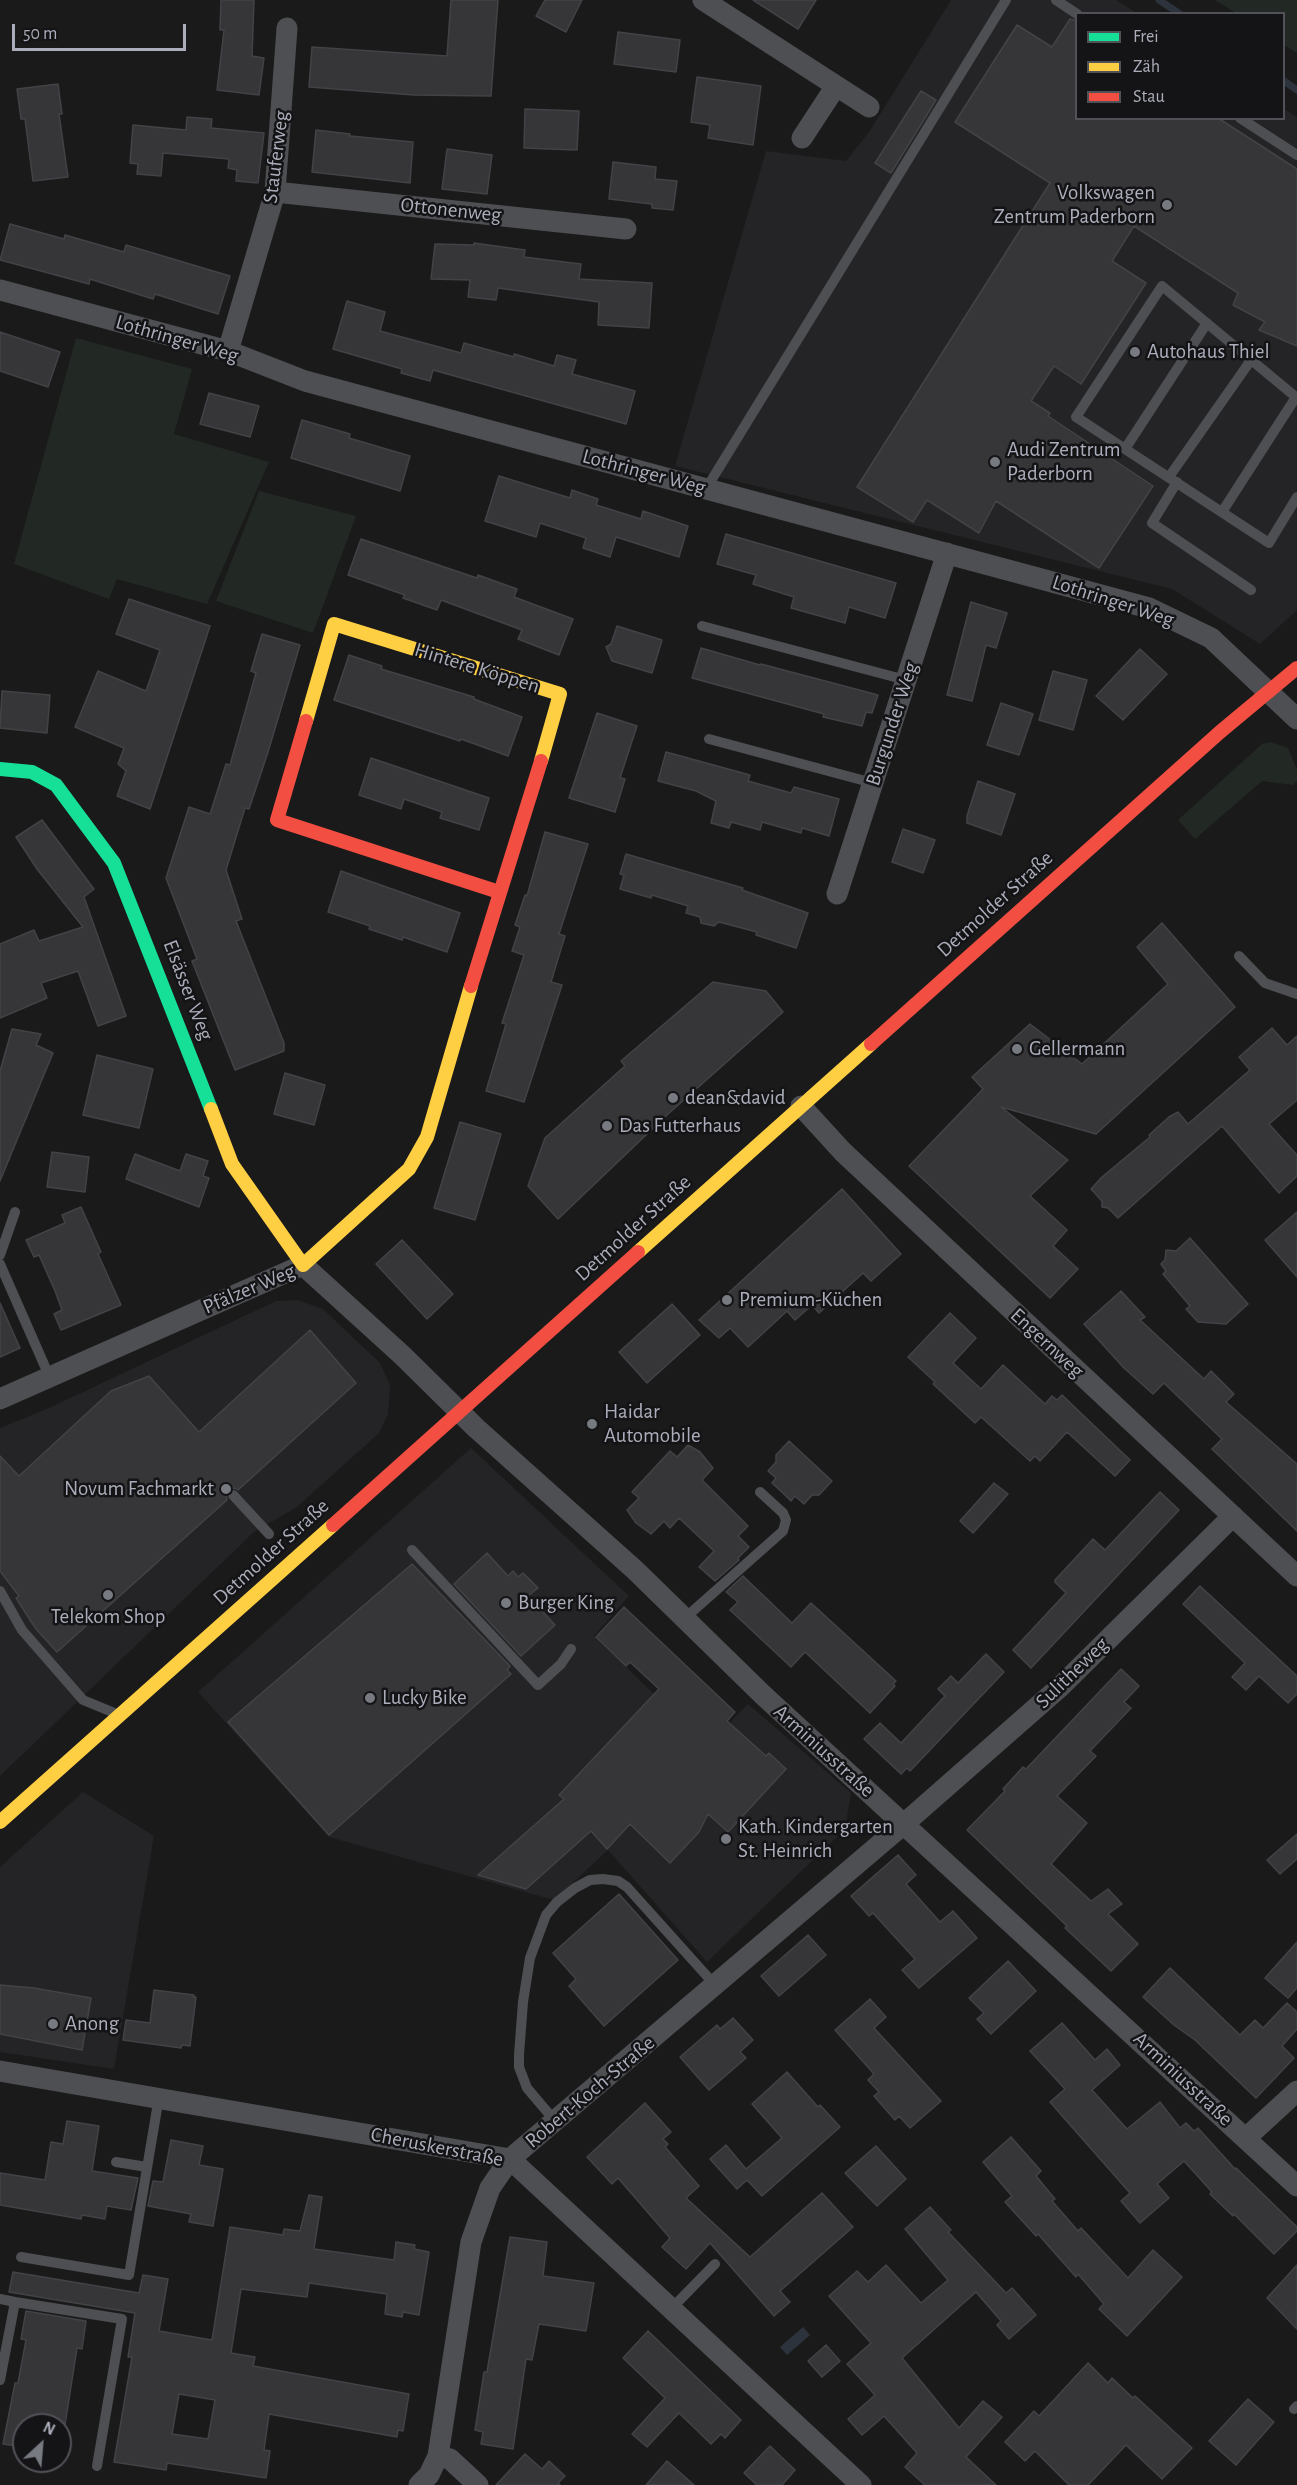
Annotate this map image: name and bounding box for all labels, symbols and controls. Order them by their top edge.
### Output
scale bar [15,12,189,50]
legend [1075,12,1285,120]
text: 50 m [23,25,57,43]
text: Frei [1133,28,1159,46]
text: Zäh [1133,58,1160,76]
text: Stau [1133,88,1165,106]
street label: Stauferweg [258,109,294,205]
place label: Volkswagen Zentrum Paderborn [994,180,1155,230]
street label: Ottonenweg [399,192,503,228]
marker: Volkswagen Zentrum Paderborn [1160,198,1174,212]
street label: Lothringer Weg [113,309,241,369]
place label: Autohaus Thiel [1147,339,1270,365]
marker: Autohaus Thiel [1128,345,1142,359]
place label: Audi Zentrum Paderborn [1007,437,1121,487]
street label: Lothringer Weg [580,443,708,501]
marker: Audi Zentrum Paderborn [988,455,1002,469]
street label: Lothringer Weg [1049,569,1177,633]
street label: Hintere Köppen [411,637,543,699]
street label: Burgunder Weg [860,659,924,789]
street label: Detmolder Straße [932,845,1058,963]
street label: Elsässer Weg [157,936,219,1044]
place label: Gellermann [1029,1036,1125,1062]
marker: Gellermann [1010,1042,1024,1056]
place label: dean&david [685,1085,786,1111]
marker: dean&david [666,1091,680,1105]
place label: Das Futterhaus [619,1113,741,1139]
marker: Das Futterhaus [600,1119,614,1133]
street label: Detmolder Straße [570,1169,696,1287]
street label: Pfälzer Weg [199,1258,299,1320]
place label: Premium-Küchen [739,1287,882,1313]
marker: Premium-Küchen [720,1293,734,1307]
street label: Engernweg [1005,1303,1089,1383]
place label: Haidar Automobile [604,1399,701,1449]
marker: Haidar Automobile [585,1417,599,1431]
place label: Novum Fachmarkt [64,1476,214,1502]
marker: Novum Fachmarkt [219,1482,233,1496]
street label: Detmolder Straße [208,1493,334,1611]
marker: Telekom Shop [101,1588,115,1602]
place label: Burger King [518,1590,614,1616]
marker: Burger King [499,1596,513,1610]
place label: Telekom Shop [51,1604,165,1630]
street label: Sulitheweg [1030,1632,1114,1714]
place label: Lucky Bike [382,1685,467,1711]
marker: Lucky Bike [363,1691,377,1705]
street label: Arminiusstraße [768,1699,880,1803]
place label: Kath. Kindergarten St. Heinrich [738,1814,893,1864]
marker: Kath. Kindergarten St. Heinrich [719,1832,733,1846]
place label: Anong [65,2011,119,2037]
marker: Anong [46,2017,60,2031]
street label: Arminiusstraße [1128,2026,1238,2132]
street label: Robert-Koch-Straße [520,2030,660,2154]
street label: Cheruskerstraße [369,2122,505,2172]
north arrow [12,2413,72,2473]
text: N [41,2419,58,2438]

